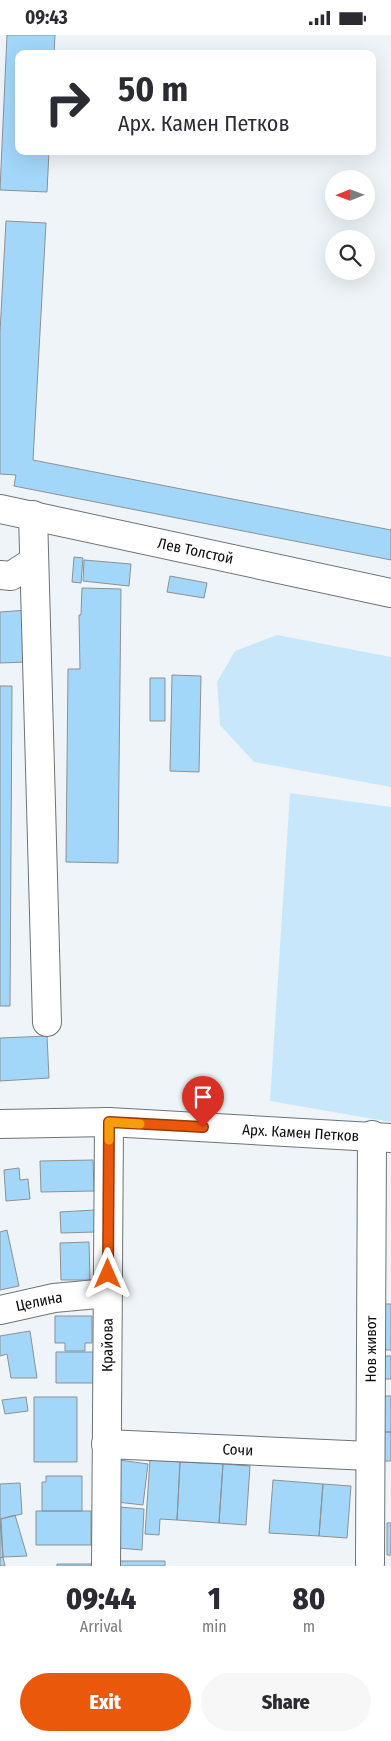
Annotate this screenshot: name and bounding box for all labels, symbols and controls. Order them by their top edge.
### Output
text: 09:43 [25,6,68,29]
text: 50 m [118,68,188,110]
icon: right [35,70,100,135]
text: Арх. Камен Петков [118,110,289,137]
north arrow [325,170,375,220]
map controls [325,170,375,280]
button: search [325,230,375,280]
street label: Лев Толстой [156,534,235,568]
pin [182,1076,224,1127]
icon: arrive [189,1083,217,1111]
street label: Арх. Камен Петков [242,1121,360,1145]
position arrow [81,1247,133,1299]
street label: Целина [14,1288,63,1315]
street label: Нов живот [362,1315,380,1382]
street label: Крайова [98,1318,117,1372]
street label: Сочи [222,1440,254,1460]
text: 09:44 [66,1581,136,1617]
text: 1 [208,1581,221,1617]
text: 80 [293,1581,325,1617]
text: Arrival [80,1617,122,1636]
text: min [202,1617,227,1636]
text: m [303,1617,315,1636]
button: Exit [20,1673,191,1731]
button: Share [201,1673,371,1731]

